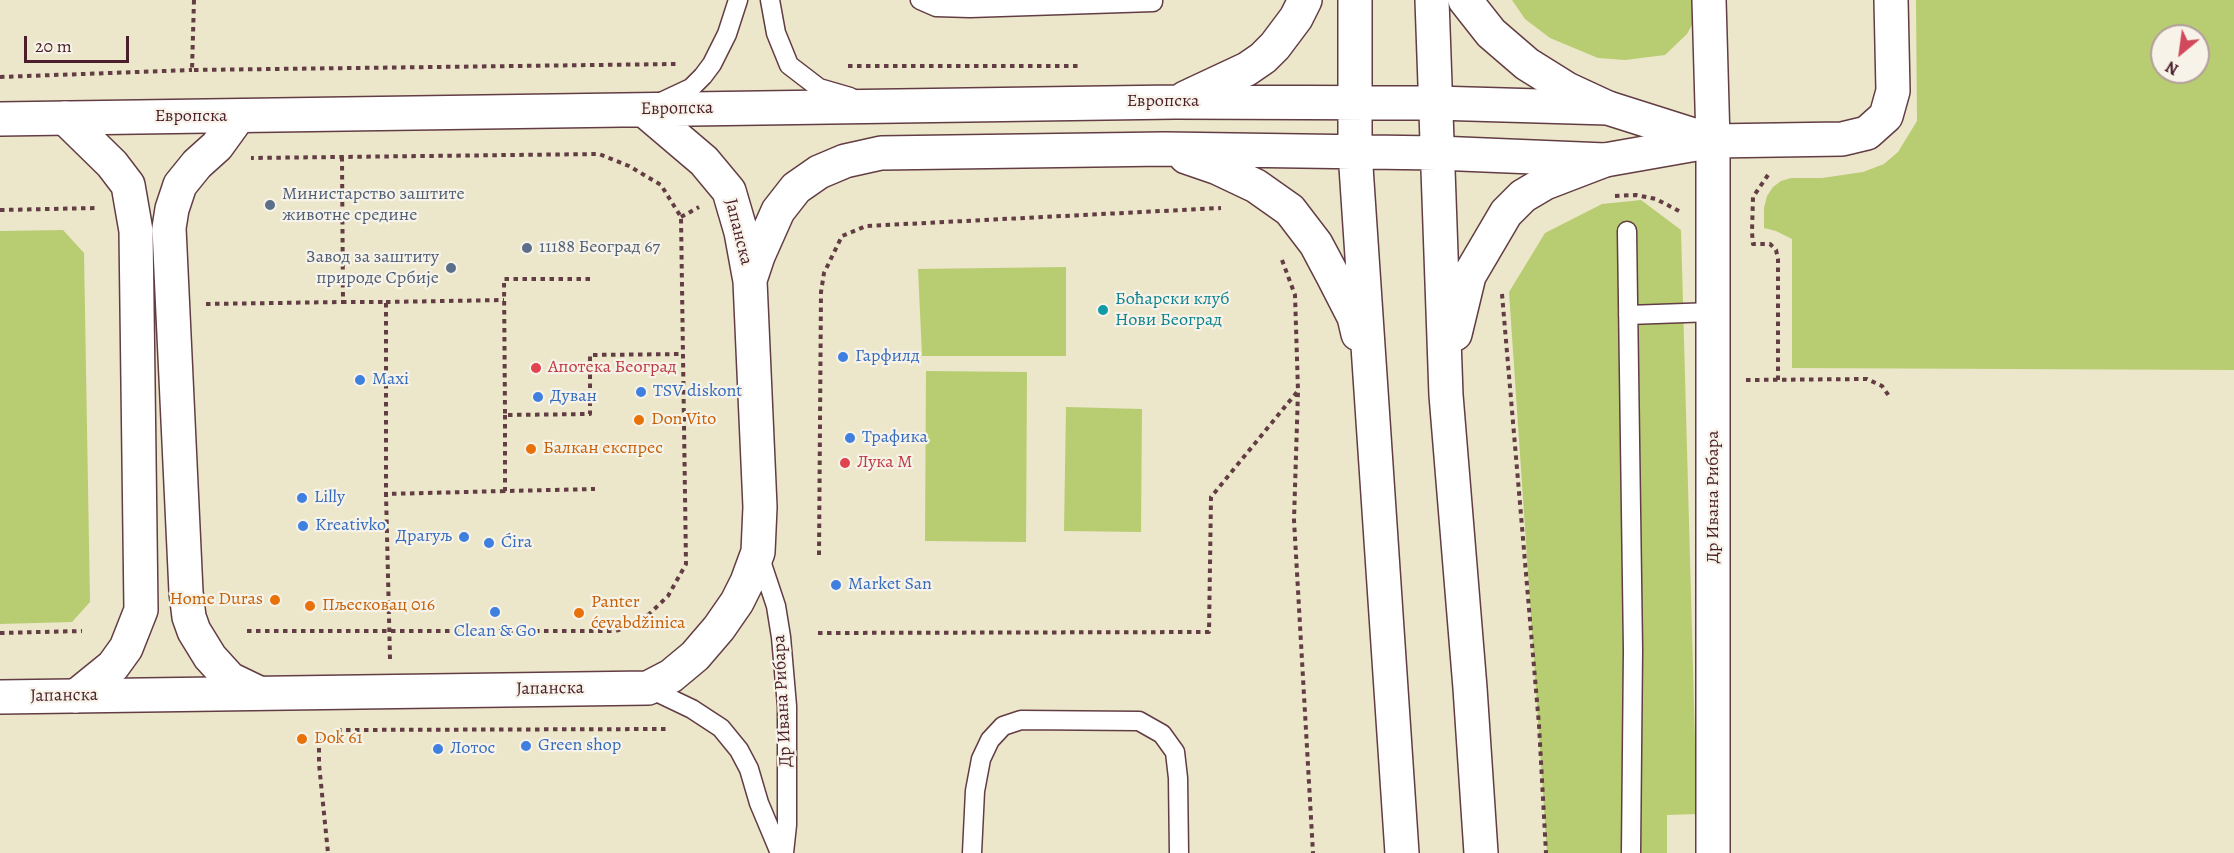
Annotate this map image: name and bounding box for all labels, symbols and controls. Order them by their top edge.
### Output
scale bar [27,24,132,62]
north arrow [2150,24,2210,84]
text: 20 m [35,34,72,58]
text: N [2162,56,2183,80]
street label: Европска [1127,91,1199,113]
street label: Европска [641,98,713,120]
street label: Европска [155,106,227,128]
place label: Министарство заштите животне средине [282,184,465,226]
street label: Јапанска [719,197,757,267]
marker: Министарство заштите животне средине [263,198,277,212]
place label: 11188 Београд 67 [539,237,660,259]
marker: 11188 Београд 67 [520,241,534,255]
place label: Завод за заштиту природе Србије [306,247,439,290]
marker: Завод за заштиту природе Србије [444,261,458,275]
place label: Боћарски клуб Нови Београд [1115,289,1229,332]
marker: Боћарски клуб Нови Београд [1096,303,1110,317]
place label: Гарфилд [855,346,920,368]
marker: Гарфилд [836,350,850,364]
place label: Апотека Београд [548,357,677,379]
marker: Апотека Београд [529,361,543,375]
place label: Maxi [372,369,409,391]
marker: Maxi [353,373,367,387]
place label: TSV diskont [653,381,742,403]
marker: TSV diskont [634,385,648,399]
place label: Дуван [550,386,597,408]
marker: Дуван [531,390,545,404]
place label: Don Vito [651,409,716,431]
marker: Don Vito [632,413,646,427]
place label: Трафика [862,427,928,449]
marker: Трафика [843,431,857,445]
street label: Др Ивана Рибара [1703,431,1725,563]
place label: Балкан експрес [543,438,663,460]
marker: Балкан експрес [524,442,538,456]
place label: Лука М [857,452,912,474]
marker: Лука М [838,456,852,470]
place label: Lilly [314,487,345,509]
marker: Lilly [295,491,309,505]
place label: Kreativko [315,515,386,537]
marker: Kreativko [296,519,310,533]
place label: Драгуљ [395,526,452,548]
marker: Драгуљ [457,530,471,544]
place label: Ćira [501,532,532,554]
marker: Ćira [482,536,496,550]
place label: Market San [848,574,932,596]
marker: Market San [829,578,843,592]
place label: Home Duras [169,589,263,611]
place label: Panter ćevabdžinica [591,592,685,634]
marker: Home Duras [268,593,282,607]
place label: Пљесковац 016 [322,595,435,617]
marker: Пљесковац 016 [303,599,317,613]
marker: Clean & Go [488,605,502,619]
marker: Panter ćevabdžinica [572,606,586,620]
place label: Clean & Go [454,621,536,643]
street label: Др Ивана Рибара [769,634,797,768]
street label: Јапанска [516,678,584,700]
street label: Јапанска [30,685,98,707]
place label: Dok 61 [314,728,363,750]
marker: Dok 61 [295,732,309,746]
place label: Green shop [538,735,621,757]
place label: Лотос [450,738,495,760]
marker: Green shop [519,739,533,753]
marker: Лотос [431,742,445,756]

